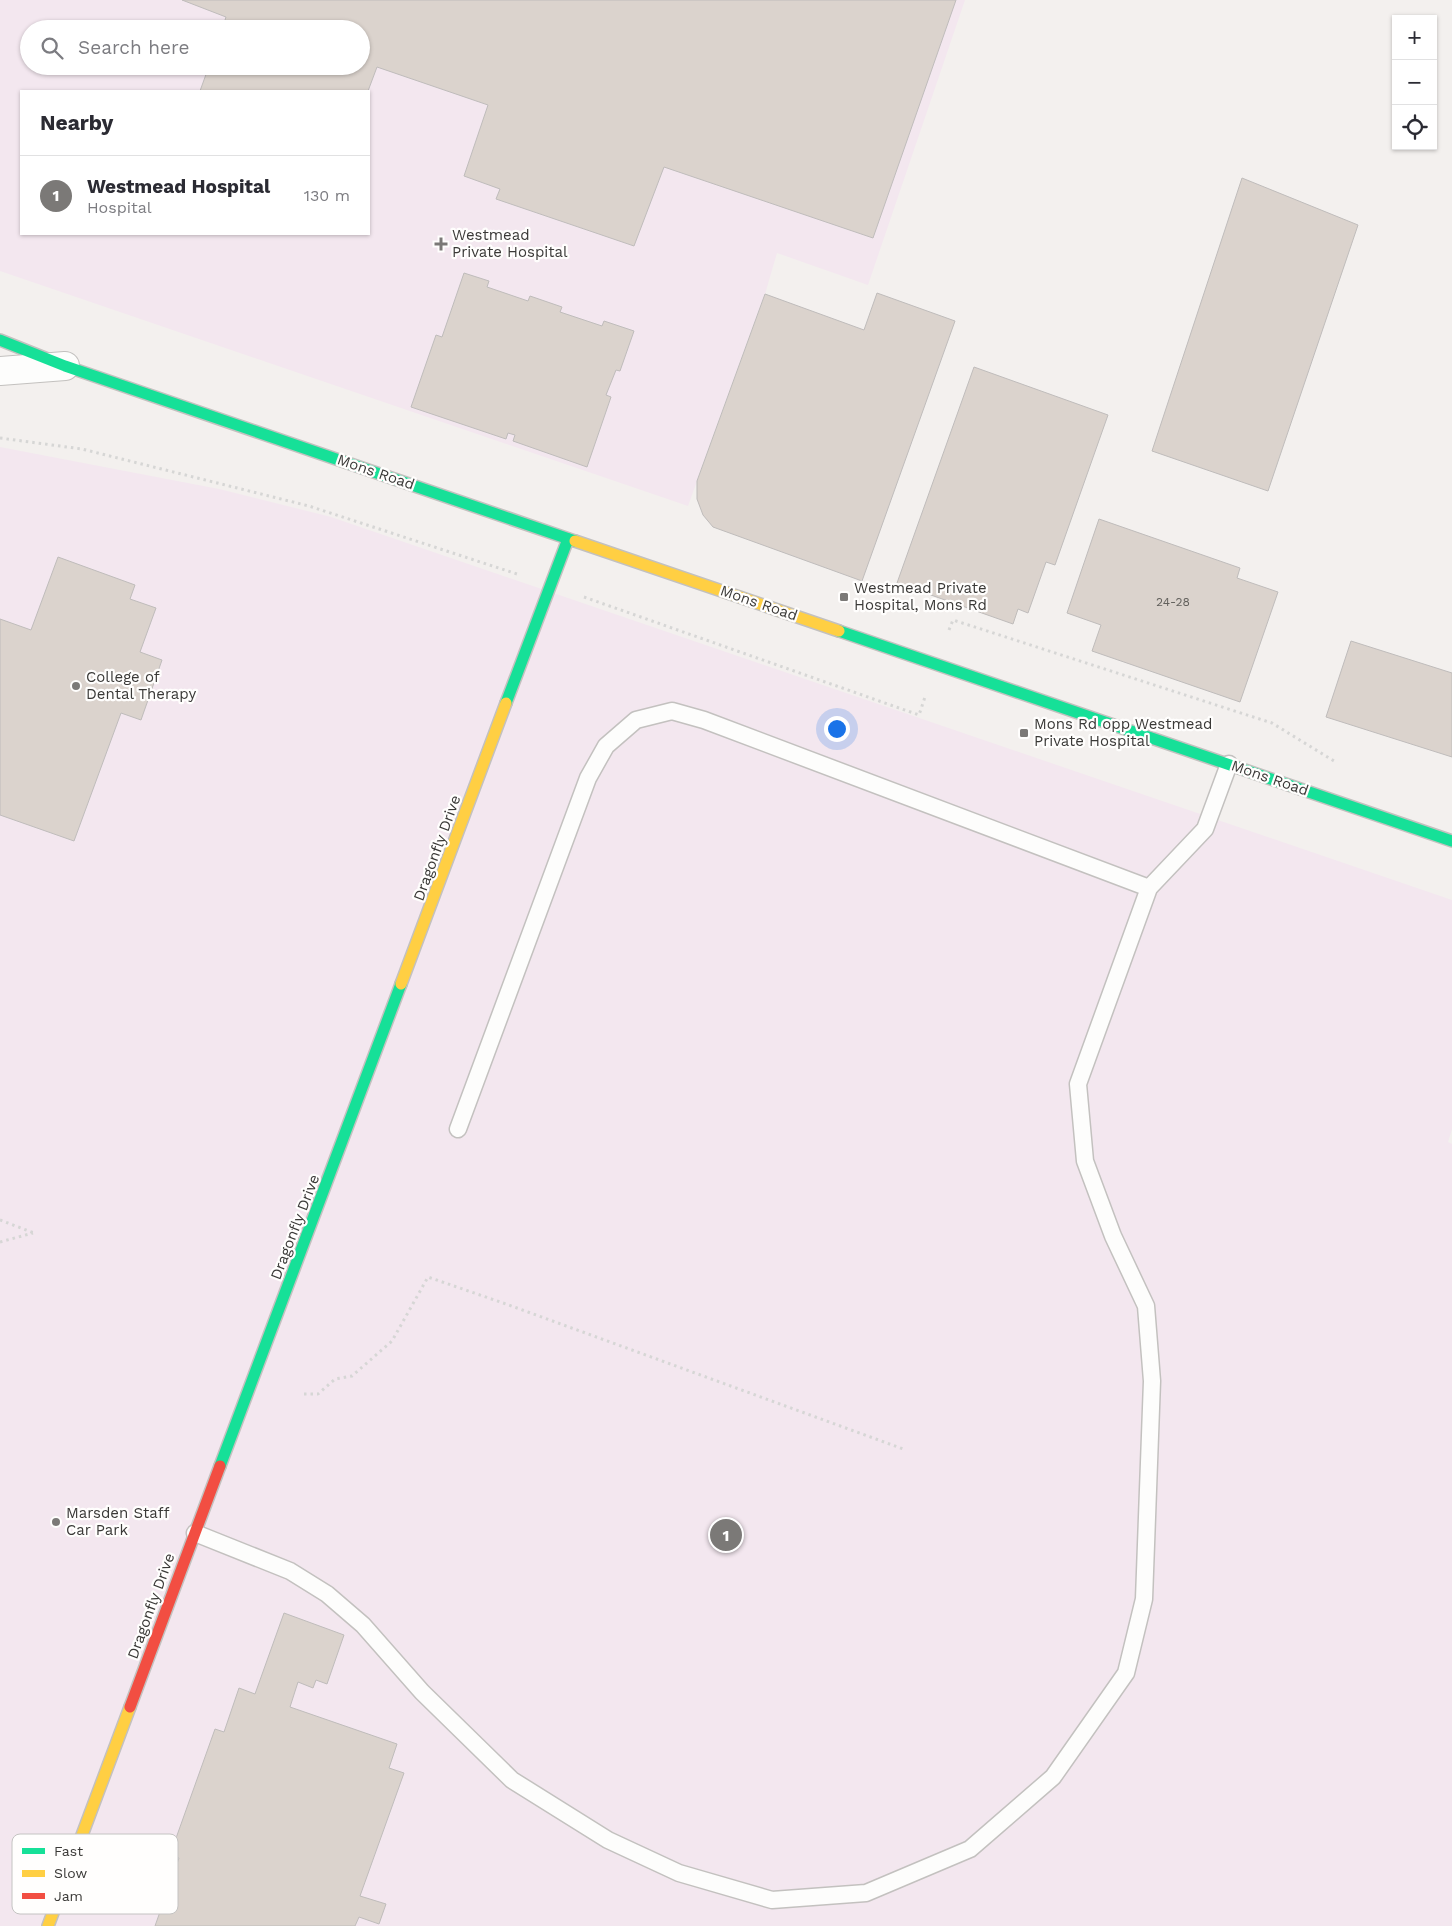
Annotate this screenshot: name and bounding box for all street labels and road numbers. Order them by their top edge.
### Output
street label: Mons Road [335,450,417,494]
street label: Mons Road [718,581,800,625]
street label: Mons Road [1229,756,1311,800]
street label: Dragonfly Drive [410,793,464,903]
street label: Dragonfly Drive [267,1172,323,1282]
street label: Dragonfly Drive [124,1551,178,1661]

